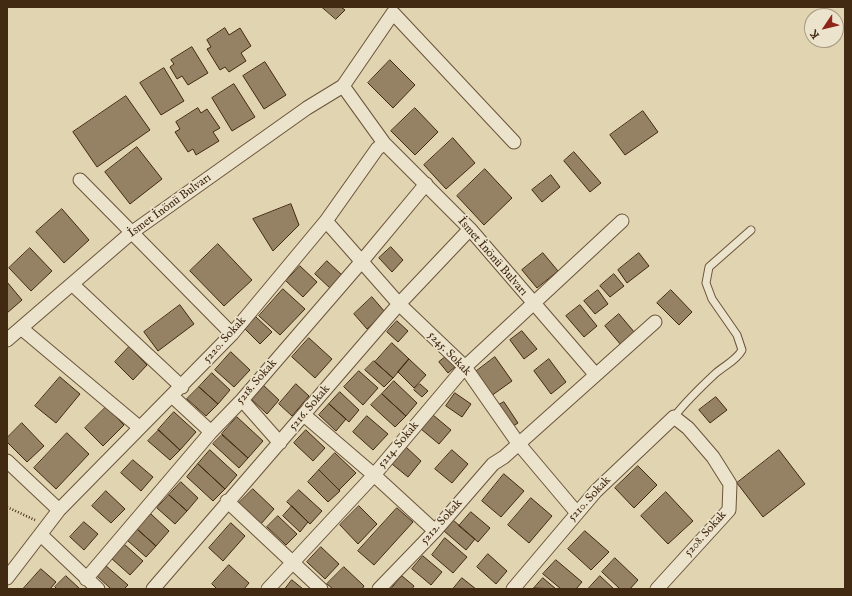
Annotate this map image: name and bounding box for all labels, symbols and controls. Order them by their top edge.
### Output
north arrow [804,8,844,48]
text: K [807,27,823,42]
street label: İsmet İnönü Bulvarı [126,171,214,241]
street label: İsmet İnönü Bulvarı [454,215,530,299]
street label: 5220. Sokak [200,314,250,366]
street label: 5245. Sokak [424,329,474,379]
street label: 5218. Sokak [234,357,280,407]
street label: 5216. Sokak [286,382,334,434]
street label: 5214. Sokak [375,419,423,471]
street label: 5210. Sokak [566,474,614,524]
street label: 5212. Sokak [418,496,466,548]
street label: 5208. Sokak [682,508,730,560]

